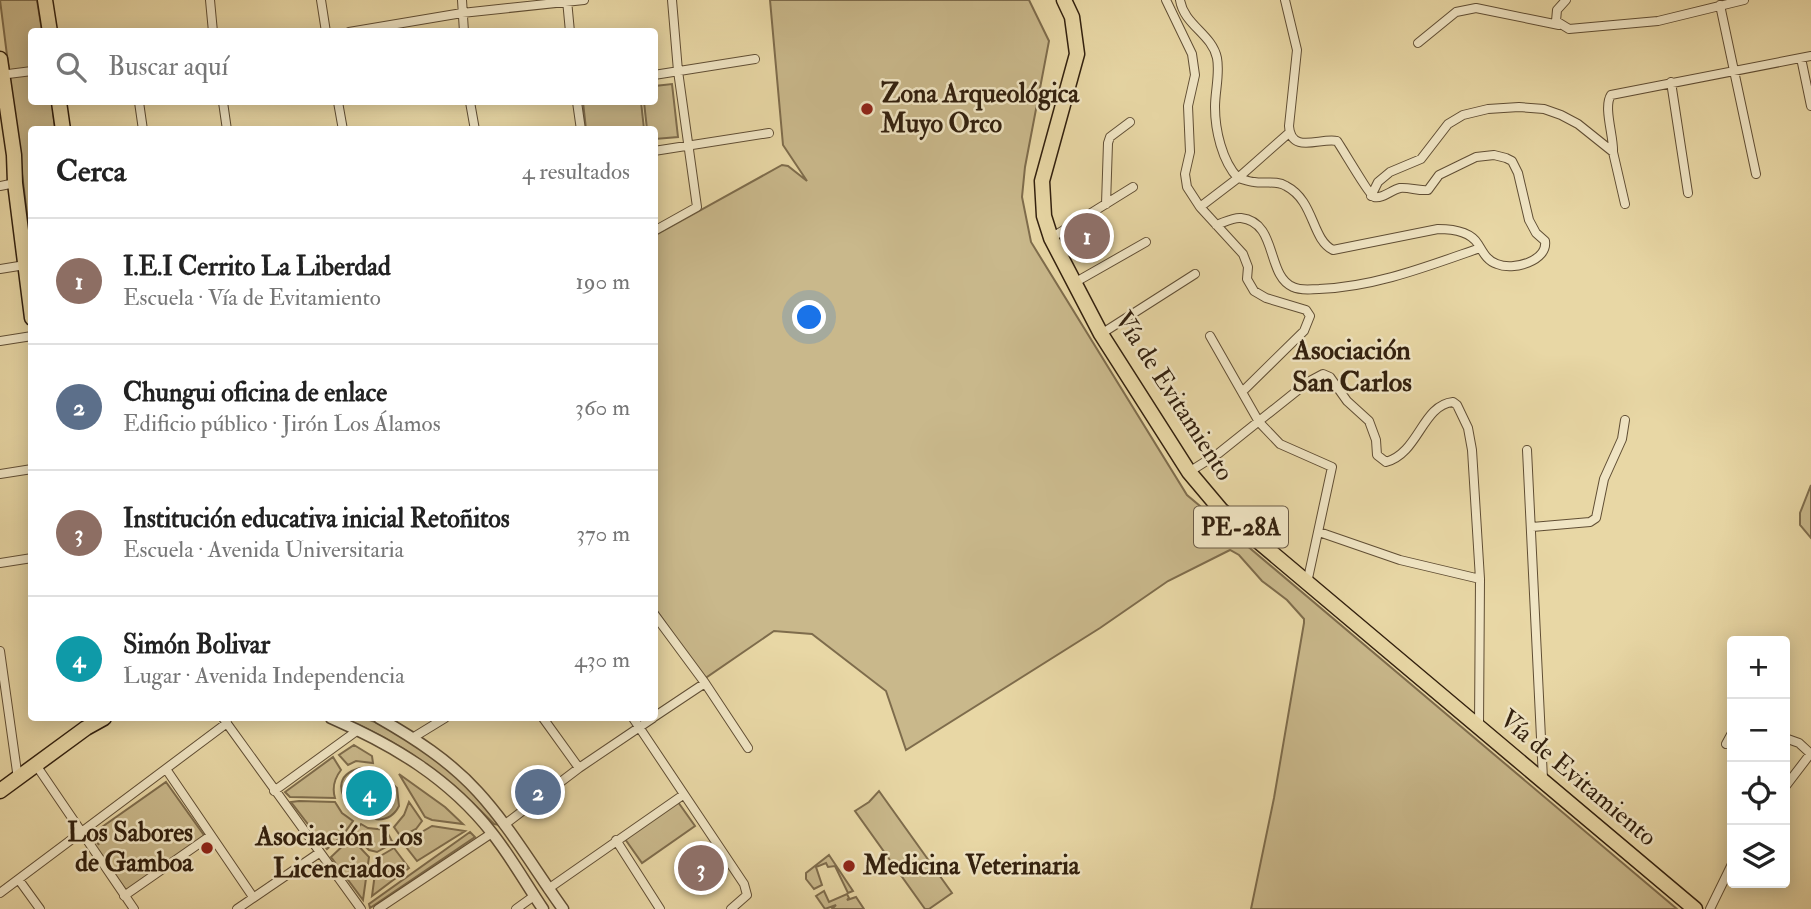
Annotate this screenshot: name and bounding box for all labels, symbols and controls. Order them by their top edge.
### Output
search box [28,28,658,105]
icon: search [52,48,90,86]
text: Buscar aquí [108,51,228,83]
place label: Zona Arqueológica Muyo Orco [880,78,1080,141]
marker: Zona Arqueológica Muyo Orco [859,101,875,117]
text: Cerca [56,153,126,190]
text: 4 resultados [522,157,630,186]
pin: 1 [1064,210,1110,262]
text: I.E.I Cerrito La Liberdad [123,251,391,283]
text: 1 [75,267,83,296]
text: 190 m [576,267,630,296]
text: Escuela · Vía de Evitamiento [123,283,381,312]
your location [792,300,826,334]
street label: Vía de Evitamiento [1107,305,1241,487]
district label: Asociación San Carlos [1292,333,1412,400]
text: Chungui oficina de enlace [123,377,387,409]
text: 2 [73,393,85,422]
text: 360 m [575,393,630,422]
text: Edificio público · Jirón Los Álamos [123,409,441,438]
text: Institución educativa inicial Retoñitos [123,503,510,535]
road number: PE-28A [1194,506,1288,548]
text: 3 [75,519,83,548]
text: 370 m [576,519,630,548]
text: Escuela · Avenida Universitaria [123,535,404,564]
text: Simón Bolivar [123,629,270,661]
map controls [1727,636,1790,888]
button: + [1727,636,1790,699]
text: 4 [73,645,85,674]
text: 430 m [574,645,630,674]
text: Lugar · Avenida Independencia [123,661,405,690]
button: − [1727,699,1790,762]
street label: Vía de Evitamiento [1493,703,1663,853]
button: locate [1727,762,1790,825]
pin: 2 [515,766,561,818]
pin: 4 [346,767,392,819]
place label: Los Sabores de Gamboa [67,817,194,879]
district label: Asociación Los Licenciados [254,819,423,886]
button: layers [1727,825,1790,888]
marker: Los Sabores de Gamboa [199,840,215,856]
pin: 3 [678,842,724,894]
place label: Medicina Veterinaria [862,850,1081,882]
marker: Medicina Veterinaria [841,858,857,874]

